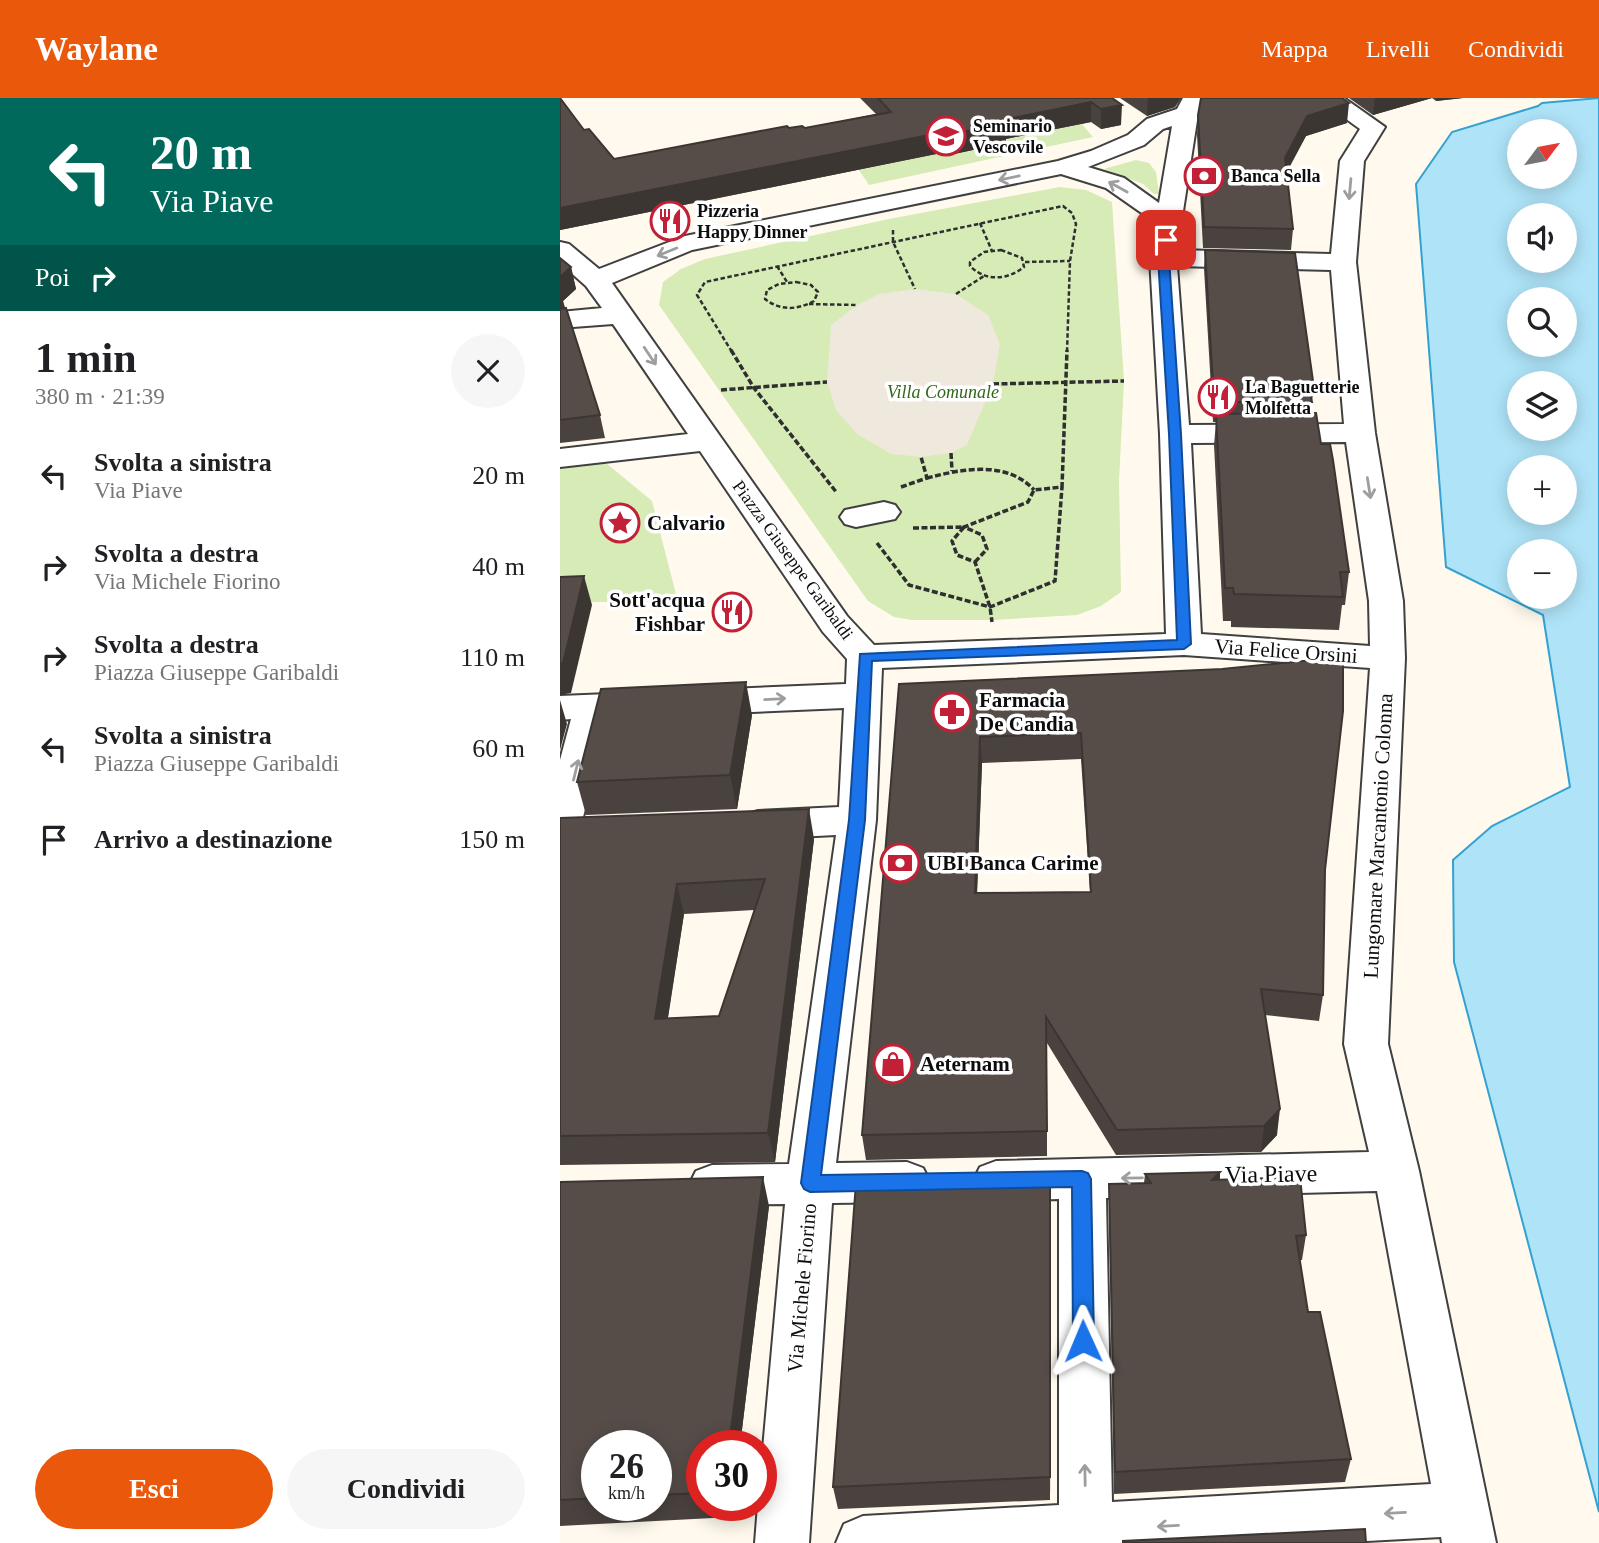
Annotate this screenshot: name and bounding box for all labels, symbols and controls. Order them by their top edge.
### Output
text: Waylane [35,31,158,67]
text: Mappa [1261,36,1328,62]
text: Livelli [1366,36,1430,62]
text: Condividi [1468,36,1564,62]
school or university icon: Seminario Vescovile [925,115,967,157]
place label: Seminario Vescovile [973,116,1052,157]
north arrow [1507,119,1577,189]
map controls [1507,119,1577,609]
text: 20 m [150,125,252,180]
icon: left [35,126,126,217]
bank icon: Banca Sella [1183,155,1225,197]
place label: Banca Sella [1231,166,1321,186]
one-way arrow [998,172,1021,186]
one-way arrow [1343,177,1356,200]
one-way arrow [1109,180,1129,194]
text: Via Piave [150,183,273,219]
restaurant icon: Pizzeria Happy Dinner [649,200,691,242]
place label: Pizzeria Happy Dinner [697,201,808,242]
button: sound [1507,203,1577,273]
pin [1136,210,1196,270]
icon: arrive [1147,221,1185,259]
one-way arrow [657,246,678,259]
icon: right [84,259,122,297]
text: Poi [35,263,70,292]
button: search [1507,287,1577,357]
button: close [451,334,525,408]
text: 1 min [35,335,137,381]
one-way arrow [643,346,657,365]
button: layers [1507,371,1577,441]
restaurant icon: La Baguetterie Molfetta [1197,376,1239,418]
place label: La Baguetterie Molfetta [1245,377,1359,418]
park label: Villa Comunale [887,382,999,402]
text: 380 m · 21:39 [35,384,165,409]
text: Svolta a sinistra [94,448,272,477]
button: + [1507,455,1577,525]
icon: left [35,457,73,495]
text: 20 m [472,461,525,490]
street label: Piazza Giuseppe Garibaldi [729,476,857,644]
one-way arrow [1363,476,1376,499]
text: Via Piave [94,478,183,503]
place icon: Calvario [599,502,641,544]
place label: Calvario [647,511,725,535]
text: Svolta a destra [94,539,259,568]
button: − [1507,539,1577,609]
icon: right [35,548,73,586]
text: 40 m [472,552,525,581]
text: Via Michele Fiorino [94,569,280,594]
place label: Sott'acqua Fishbar [609,588,705,636]
restaurant icon: Sott'acqua Fishbar [711,591,753,633]
text: Svolta a destra [94,630,259,659]
street label: Via Felice Orsini [1214,634,1359,668]
icon: right [35,639,73,677]
text: 110 m [460,643,525,672]
text: Piazza Giuseppe Garibaldi [94,660,339,685]
place label: Farmacia De Candia [979,688,1075,736]
pharmacy icon: Farmacia De Candia [931,691,973,733]
one-way arrow [763,692,786,705]
street label: Lungomare Marcantonio Colonna [1359,692,1397,979]
text: Svolta a sinistra [94,721,272,750]
icon: left [35,730,73,768]
text: 60 m [472,734,525,763]
text: Piazza Giuseppe Garibaldi [94,751,339,776]
one-way arrow [570,760,583,782]
icon: arrive [35,821,73,859]
text: Arrivo a destinazione [94,825,332,854]
text: 150 m [459,825,525,854]
bank icon: UBI Banca Carime [879,842,921,884]
place label: UBI Banca Carime [927,851,1099,875]
shop icon: Aeternam [872,1043,914,1085]
place label: Aeternam [920,1052,1010,1076]
street label: Via Piave [1225,1160,1317,1188]
one-way arrow [1120,1171,1143,1185]
street label: Via Michele Fiorino [783,1202,821,1374]
position arrow [1046,1304,1120,1378]
speed limit sign: 30 [686,1430,777,1521]
text: 26 [609,1447,644,1486]
button: Esci [35,1449,273,1529]
button: Condividi [287,1449,525,1529]
one-way arrow [1078,1464,1092,1487]
text: km/h [608,1483,645,1503]
one-way arrow [1384,1507,1407,1520]
one-way arrow [1157,1520,1180,1533]

